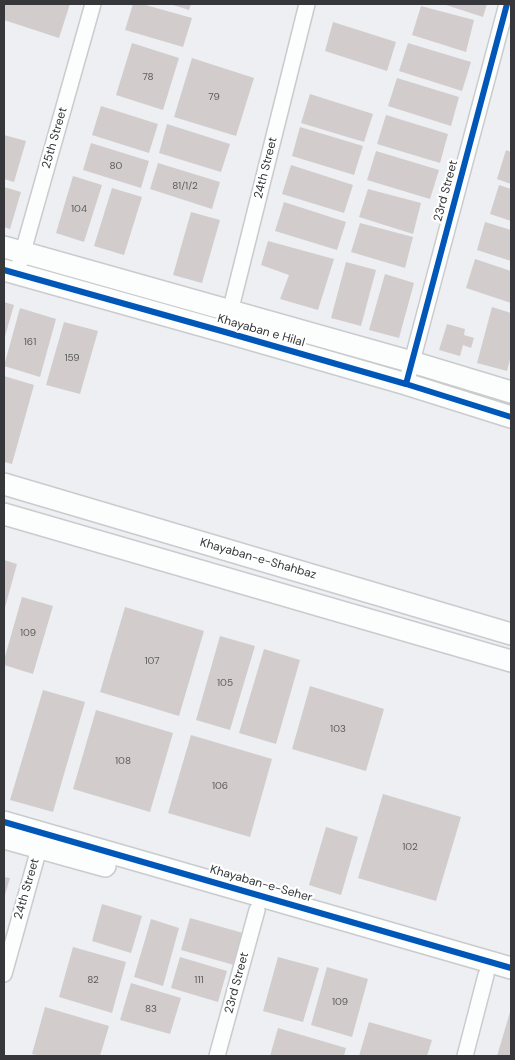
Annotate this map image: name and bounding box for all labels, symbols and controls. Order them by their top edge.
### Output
house number: 78 [142,71,154,83]
house number: 79 [208,91,220,103]
street label: 25th Street [39,106,71,170]
street label: 24th Street [251,136,281,200]
street label: 23rd Street [431,159,461,223]
house number: 80 [110,160,122,172]
house number: 81/1/2 [172,180,198,192]
house number: 104 [71,203,87,215]
street label: Khayaban e Hilal [216,312,306,350]
house number: 161 [24,336,36,348]
house number: 159 [64,352,80,364]
street label: Khayaban-e-Shahbaz [198,535,318,583]
house number: 109 [20,627,36,639]
house number: 107 [144,655,160,667]
house number: 105 [217,677,233,689]
house number: 103 [330,723,346,735]
house number: 108 [115,755,131,767]
house number: 106 [212,780,228,792]
house number: 102 [402,841,418,853]
street label: 24th Street [11,857,43,921]
street label: Khayaban-e-Seher [208,863,314,905]
street label: 23rd Street [222,951,252,1015]
house number: 82 [87,974,99,986]
house number: 111 [194,974,204,986]
house number: 109 [332,996,348,1008]
house number: 83 [145,1003,157,1015]

